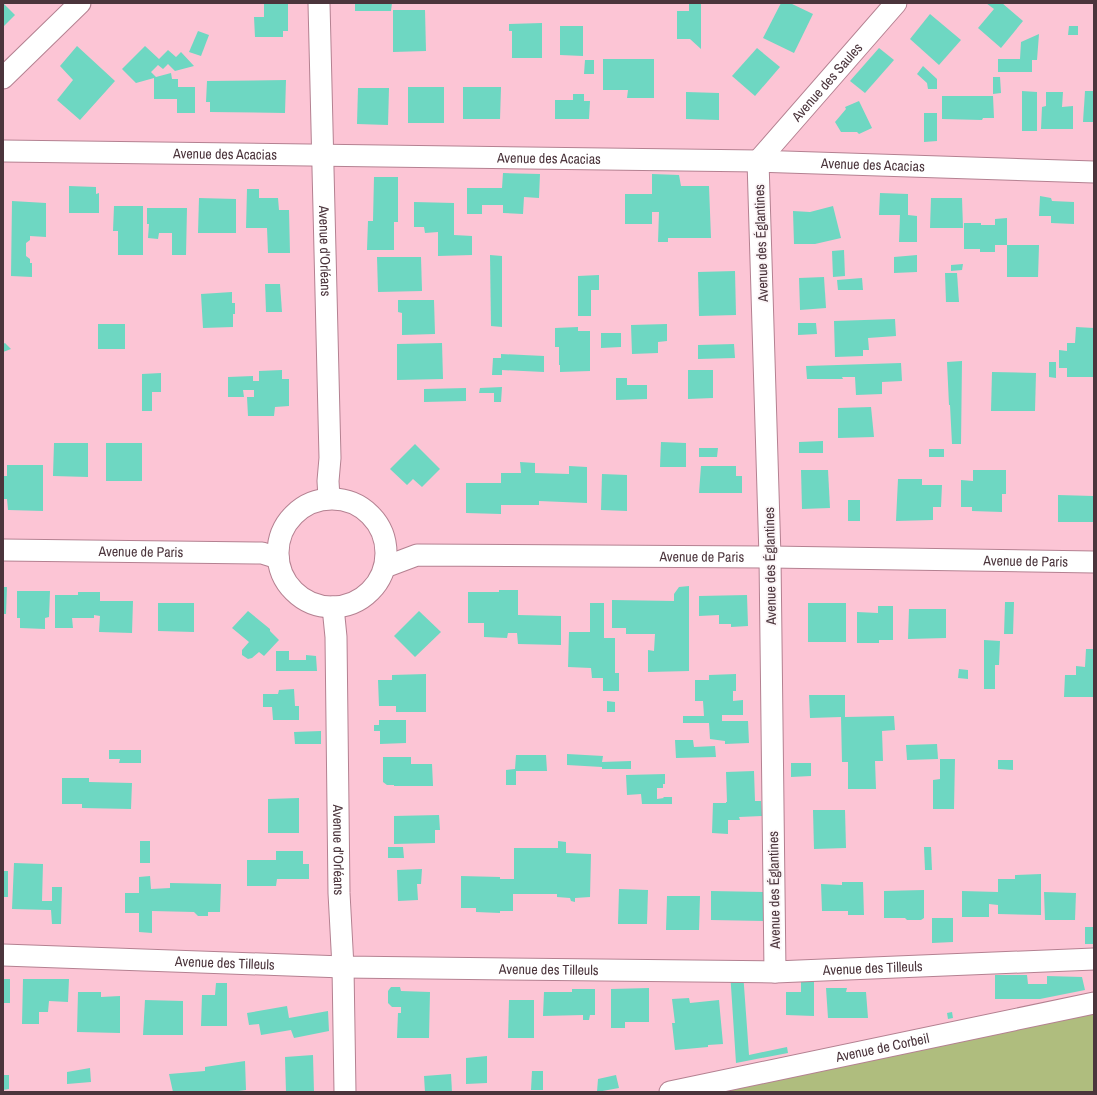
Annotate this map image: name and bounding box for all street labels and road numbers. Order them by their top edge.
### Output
street label: Avenue des Saules [787,39,866,126]
street label: Avenue des Acacias [172,144,277,164]
street label: Avenue des Acacias [496,149,601,168]
street label: Avenue des Acacias [820,154,925,175]
street label: Avenue des Églantines [750,184,772,303]
street label: Avenue d'Orléans [315,204,335,297]
street label: Avenue des Églantines [760,507,780,626]
street label: Avenue de Paris [97,542,184,561]
street label: Avenue de Paris [658,547,745,566]
street label: Avenue de Paris [982,551,1069,571]
street label: Avenue d'Orléans [329,803,348,896]
street label: Avenue des Églantines [764,831,784,950]
street label: Avenue des Tilleuls [174,952,275,974]
street label: Avenue des Tilleuls [822,957,923,979]
street label: Avenue des Tilleuls [498,960,599,979]
street label: Avenue de Corbeil [833,1029,931,1066]

